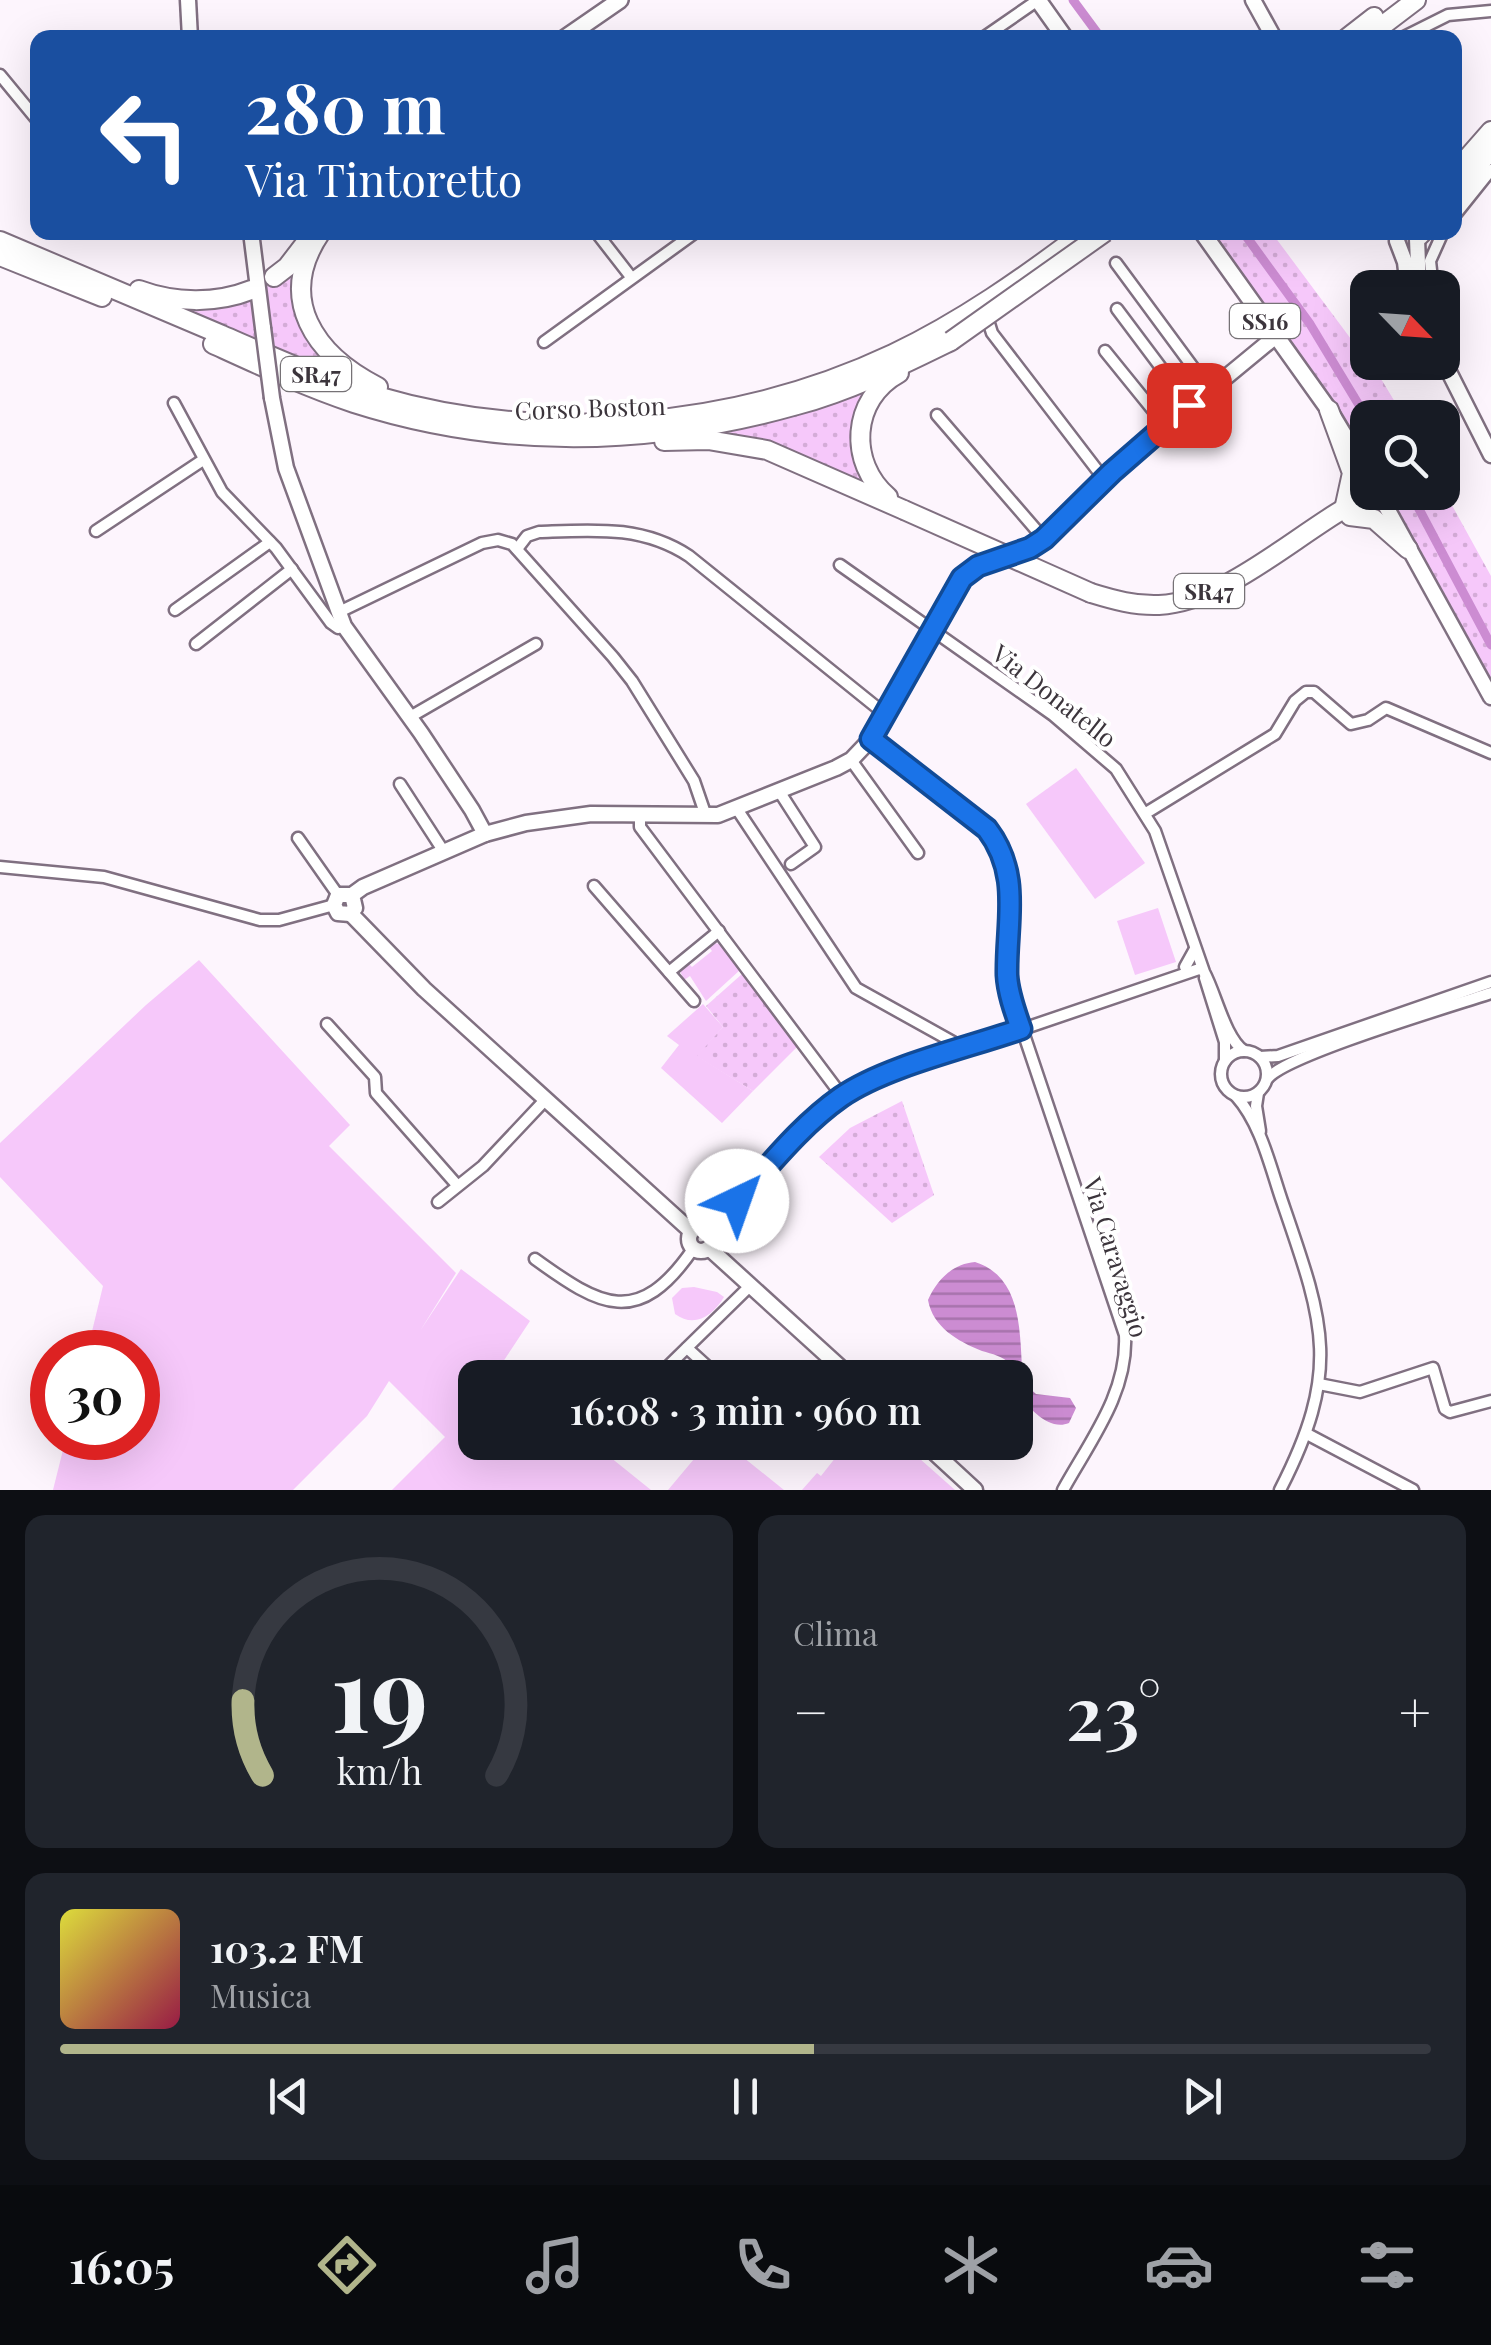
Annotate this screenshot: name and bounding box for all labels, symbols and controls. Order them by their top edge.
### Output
text: 280 m [245,58,446,152]
icon: left [80,70,210,200]
text: Via Tintoretto [245,148,522,208]
north arrow [1350,270,1460,380]
map controls [1350,270,1460,510]
road number: SS16 [1230,304,1300,338]
road number: SR47 [281,357,351,391]
pin [1147,363,1232,448]
icon: arrive [1162,378,1217,433]
street label: Corso Boston [514,388,666,426]
button: search [1350,400,1460,510]
road number: SR47 [1174,574,1244,608]
street label: Via Donatello [985,635,1124,754]
position arrow [685,1149,789,1253]
street label: Via Caravaggio [1077,1172,1157,1341]
speed limit sign: 30 [30,1330,160,1460]
text: 16:08 · 3 min · 960 m [570,1384,921,1435]
text: Clima [793,1611,878,1654]
text: 19 [330,1620,428,1759]
text: 23° [1066,1660,1161,1760]
text: − [793,1673,829,1747]
text: + [1399,1673,1431,1747]
text: km/h [336,1746,422,1794]
text: 103.2 FM [210,1922,364,1973]
text: Musica [210,1973,311,2016]
icon: previous [261,2069,316,2124]
icon: pause [718,2069,773,2124]
icon: next [1175,2069,1230,2124]
icon: directions [312,2230,382,2300]
icon: music [520,2230,590,2300]
icon: phone [728,2230,798,2300]
icon: climate [936,2230,1006,2300]
icon: car [1144,2230,1214,2300]
icon: filters [1352,2230,1422,2300]
text: 16:05 [69,2235,174,2295]

